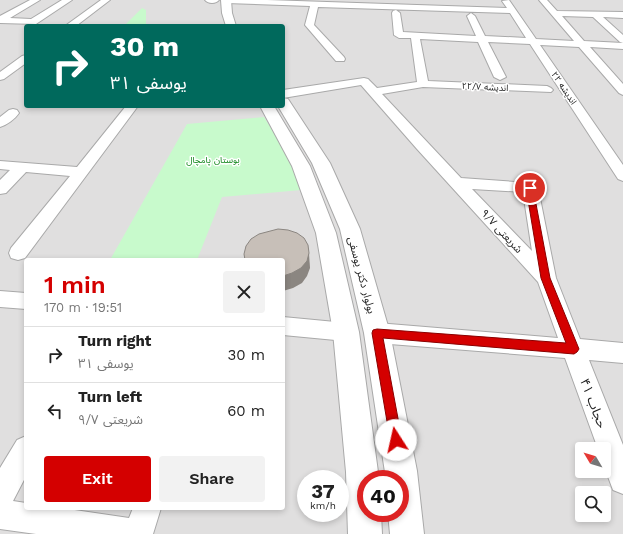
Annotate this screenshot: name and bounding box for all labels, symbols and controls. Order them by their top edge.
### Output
text: 30 m [110,30,179,63]
icon: right [44,40,96,92]
street label: اندیشه ۲۲ [549,70,579,106]
text: یوسفی ۳۱ [110,72,187,93]
street label: اندیشه ۲۲/۷ [462,81,508,93]
park label: بوستان پامچال [186,155,240,166]
pin [513,171,547,205]
icon: arrive [519,177,541,199]
street label: شریعتی ۹/۷ [478,207,525,256]
street label: بولوار دکتر یوسفی [345,235,378,315]
text: 1 min [44,271,106,299]
button: close [223,271,265,313]
text: 170 m · 19:51 [44,300,122,315]
text: Turn right [78,332,151,350]
icon: right [44,344,66,366]
text: 30 m [228,346,265,364]
text: یوسفی ۳۱ [78,356,134,371]
street label: حجاب ۴۱ [577,376,610,431]
text: Turn left [78,388,142,406]
icon: left [44,400,66,422]
text: 60 m [227,402,265,420]
text: شریعتی ۹/۷ [78,412,143,427]
position arrow [375,419,417,461]
north arrow [575,442,611,478]
map controls [575,442,611,522]
button: Exit [44,456,151,502]
button: Share [159,456,265,502]
speed limit sign: 40 [357,470,409,522]
text: 37 [311,479,335,503]
button: search [575,486,611,522]
text: km/h [310,500,336,511]

